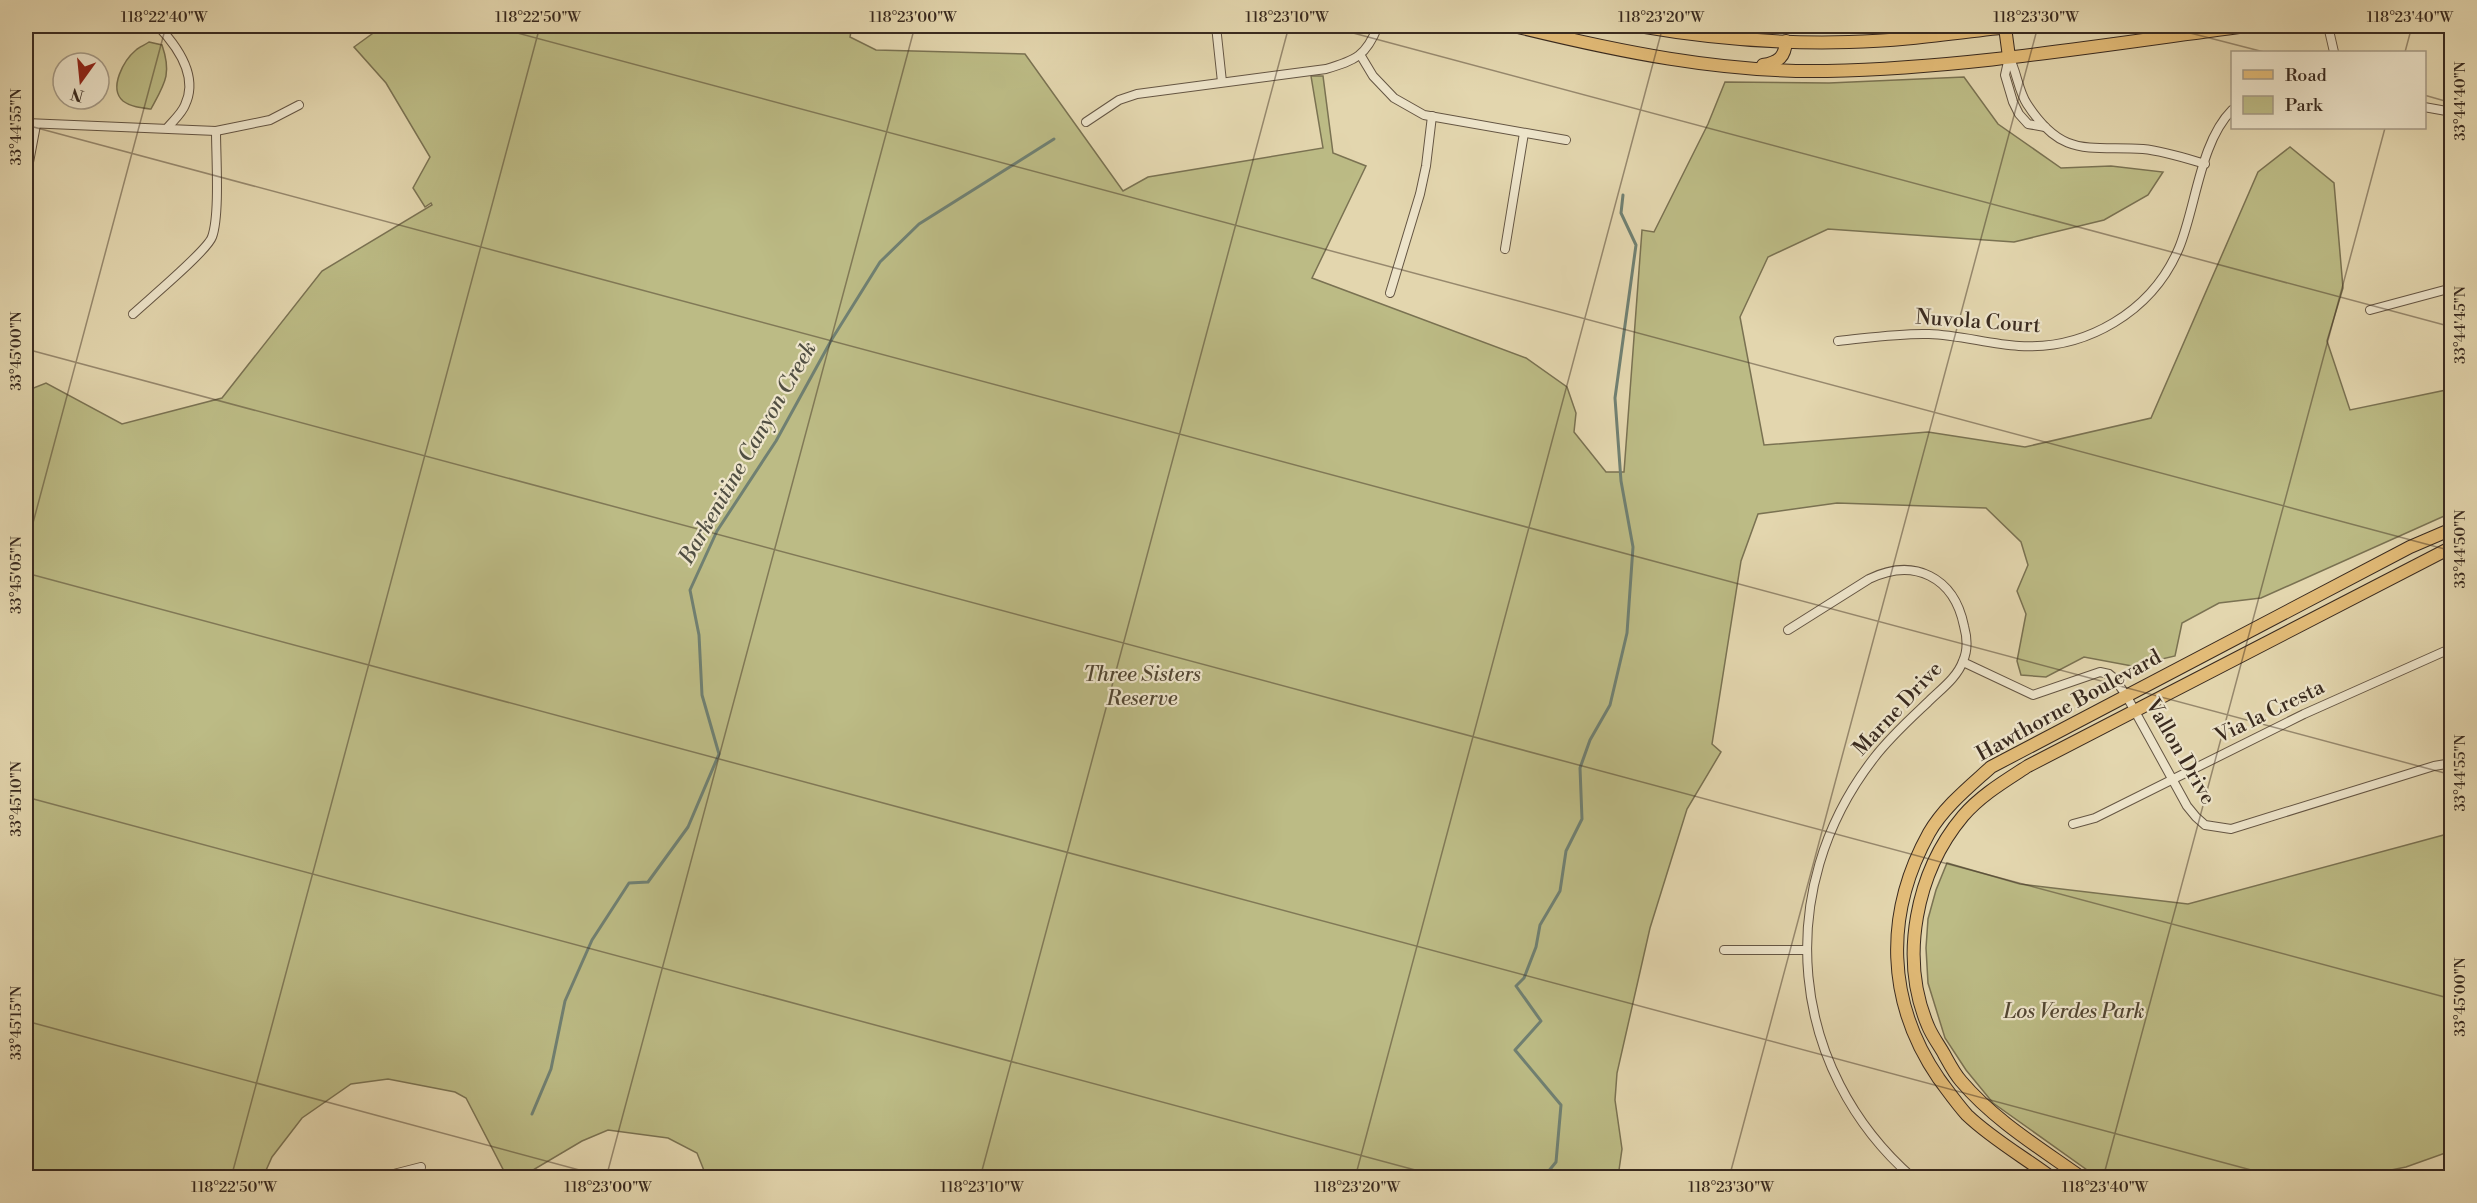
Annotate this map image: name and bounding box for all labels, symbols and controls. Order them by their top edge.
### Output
text: 118°22'40"W [121,8,208,27]
text: 118°22'50"W [495,8,581,27]
text: 118°23'00"W [869,8,957,27]
text: 118°23'10"W [1245,8,1329,27]
text: 118°23'20"W [1618,8,1704,27]
text: 118°23'30"W [1993,8,2079,27]
text: 118°23'40"W [2367,8,2454,27]
north arrow [51,51,111,111]
legend [2231,51,2426,129]
text: 33°44'40"N [2451,61,2470,141]
text: Road [2285,64,2328,87]
text: N [68,83,86,106]
text: 33°44'55"N [7,88,26,166]
text: Park [2285,94,2324,117]
text: 33°44'45"N [2451,286,2470,364]
street label: Nuvola Court [1914,305,2042,339]
text: 33°45'00"N [7,311,26,391]
water label: Barkenitine Canyon Creek [673,337,823,570]
text: 33°44'50"N [2451,510,2470,588]
text: 33°45'05"N [7,536,26,614]
street label: Hawthorne Boulevard [1972,644,2166,768]
street label: Marne Drive [1848,656,1948,762]
park label: Three Sisters Reserve [1083,662,1201,712]
street label: Via la Cresta [2210,674,2329,750]
street label: Vallon Drive [2139,693,2221,810]
text: 33°44'55"N [2451,734,2470,812]
text: 33°45'10"N [7,761,26,837]
text: 33°45'00"N [2451,957,2470,1037]
text: 33°45'15"N [7,986,26,1060]
park label: Los Verdes Park [2003,999,2144,1025]
text: 118°22'50"W [191,1178,277,1197]
text: 118°23'00"W [564,1178,652,1197]
text: 118°23'10"W [940,1178,1024,1197]
text: 118°23'20"W [1314,1178,1400,1197]
text: 118°23'30"W [1688,1178,1774,1197]
text: 118°23'40"W [2062,1178,2149,1197]

